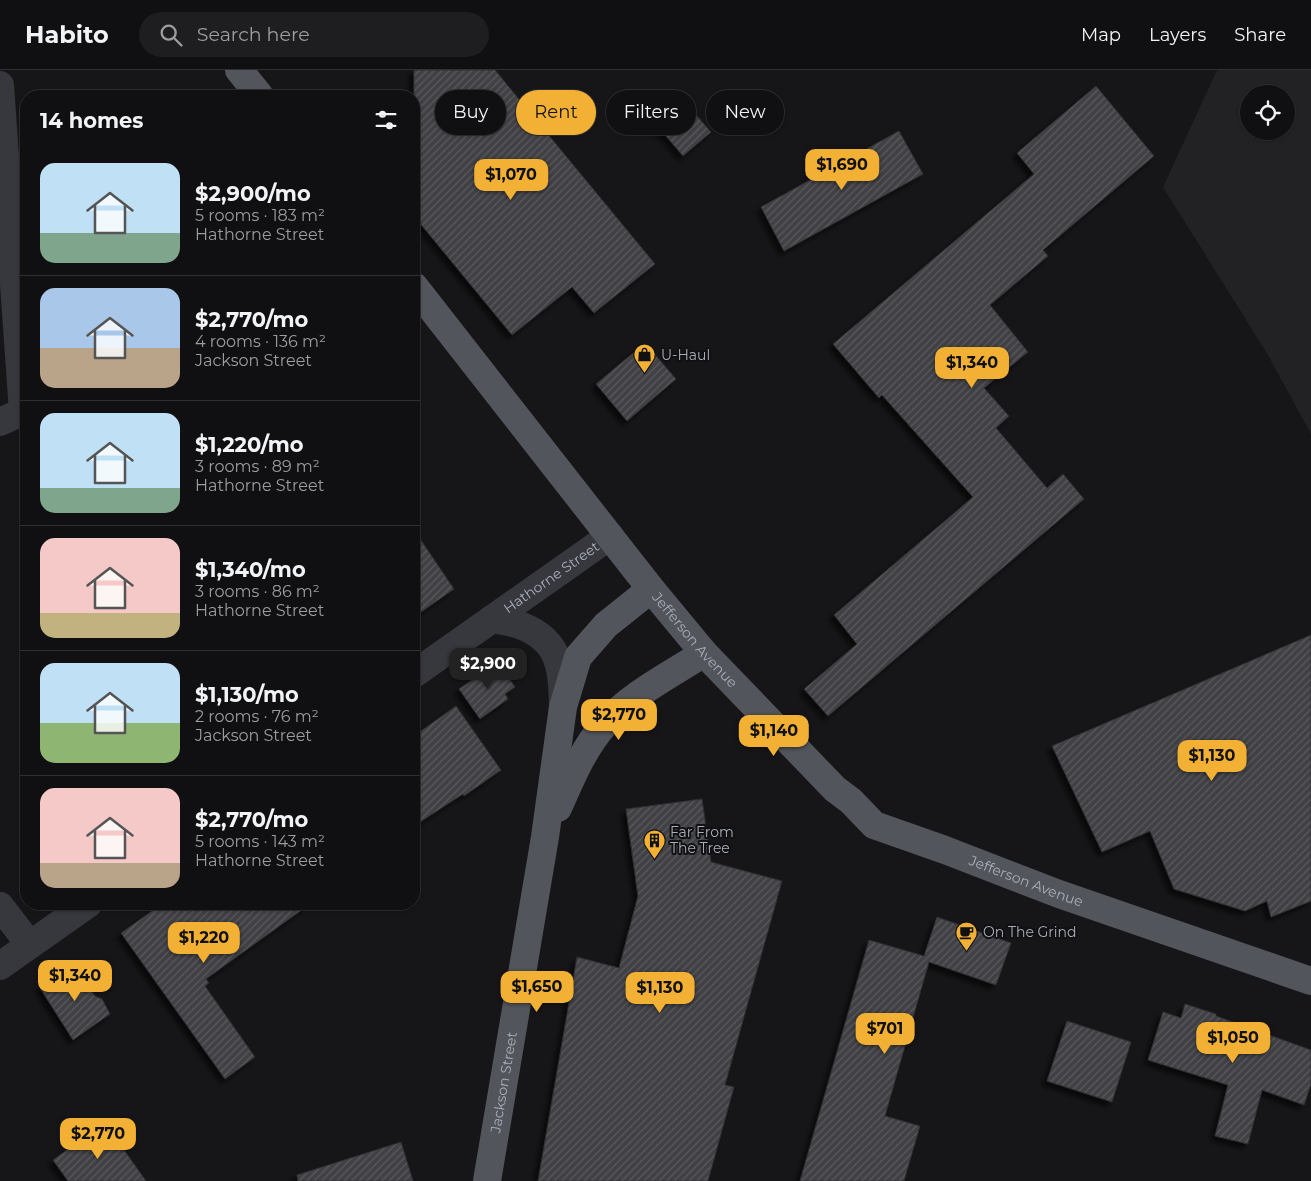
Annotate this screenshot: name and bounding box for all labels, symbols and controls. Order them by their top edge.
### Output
search box [139,12,489,57]
text: Habito [25,20,109,49]
icon: search [157,21,185,49]
text: Search here [197,23,310,46]
text: Map [1081,24,1121,46]
text: Layers [1149,24,1206,46]
text: Share [1234,24,1286,46]
map controls [1240,85,1295,140]
button: locate [1240,85,1295,140]
chip: Buy [435,90,506,135]
chip: Rent [516,90,596,135]
chip: Filters [606,90,696,135]
chip: New [706,90,784,135]
icon: filters [372,106,400,134]
text: 14 homes [40,108,144,133]
pin: $1,690 [801,148,883,191]
text: $1,690 [816,155,868,174]
pin: $1,070 [470,158,552,201]
text: $1,070 [485,165,537,184]
text: $2,900/mo [195,181,311,206]
icon: home [80,183,140,243]
text: 5 rooms · 183 m² [195,206,325,225]
text: Hathorne Street [195,225,324,244]
text: $2,770/mo [195,307,308,332]
icon: home [80,308,140,368]
text: 4 rooms · 136 m² [195,332,326,351]
shop icon: U-Haul [633,343,657,374]
place label: U-Haul [661,346,710,364]
pin: $1,340 [931,346,1013,389]
text: Jackson Street [195,351,312,370]
text: $1,340 [946,353,998,372]
text: $1,220/mo [195,432,304,457]
icon: home [80,433,140,493]
text: 3 rooms · 89 m² [195,457,320,476]
text: Hathorne Street [195,476,324,495]
street label: Hathorne Street [500,537,603,617]
text: $1,340/mo [195,557,306,582]
icon: home [80,558,140,618]
text: 3 rooms · 86 m² [195,582,320,601]
street label: Jefferson Avenue [648,588,741,691]
text: Hathorne Street [195,601,324,620]
pin: $2,900 [447,648,529,690]
text: $2,900 [460,654,516,673]
text: $1,130/mo [195,682,299,707]
icon: home [80,683,140,743]
pin: $2,770 [578,698,660,741]
text: $2,770 [592,705,646,724]
text: 2 rooms · 76 m² [195,707,319,726]
pin: $1,140 [733,714,815,757]
text: $1,140 [750,721,798,740]
text: Jackson Street [195,726,312,745]
pin: $1,130 [1171,740,1253,782]
text: $1,130 [1189,746,1235,765]
text: $2,770/mo [195,807,308,832]
icon: home [80,808,140,868]
place label: Far From The Tree [670,823,734,857]
building icon: Far From The Tree [642,828,666,859]
text: 5 rooms · 143 m² [195,832,325,851]
text: Hathorne Street [195,851,324,870]
street label: Jefferson Avenue [966,851,1086,911]
cafe icon: On The Grind [955,920,979,951]
pin: $1,220 [163,922,245,964]
place label: On The Grind [983,923,1077,941]
text: $1,220 [179,928,229,947]
pin: $1,340 [34,960,116,1002]
text: $1,340 [49,966,101,985]
pin: $1,650 [496,970,578,1013]
pin: $1,130 [619,972,701,1014]
text: $1,650 [512,977,562,996]
text: $1,130 [637,978,683,997]
pin: $701 [855,1012,915,1055]
text: $701 [867,1019,903,1038]
pin: $1,050 [1192,1022,1274,1064]
text: $1,050 [1207,1028,1259,1047]
street label: Jackson Street [486,1030,521,1135]
pin: $2,770 [57,1118,139,1160]
text: $2,770 [71,1124,125,1143]

